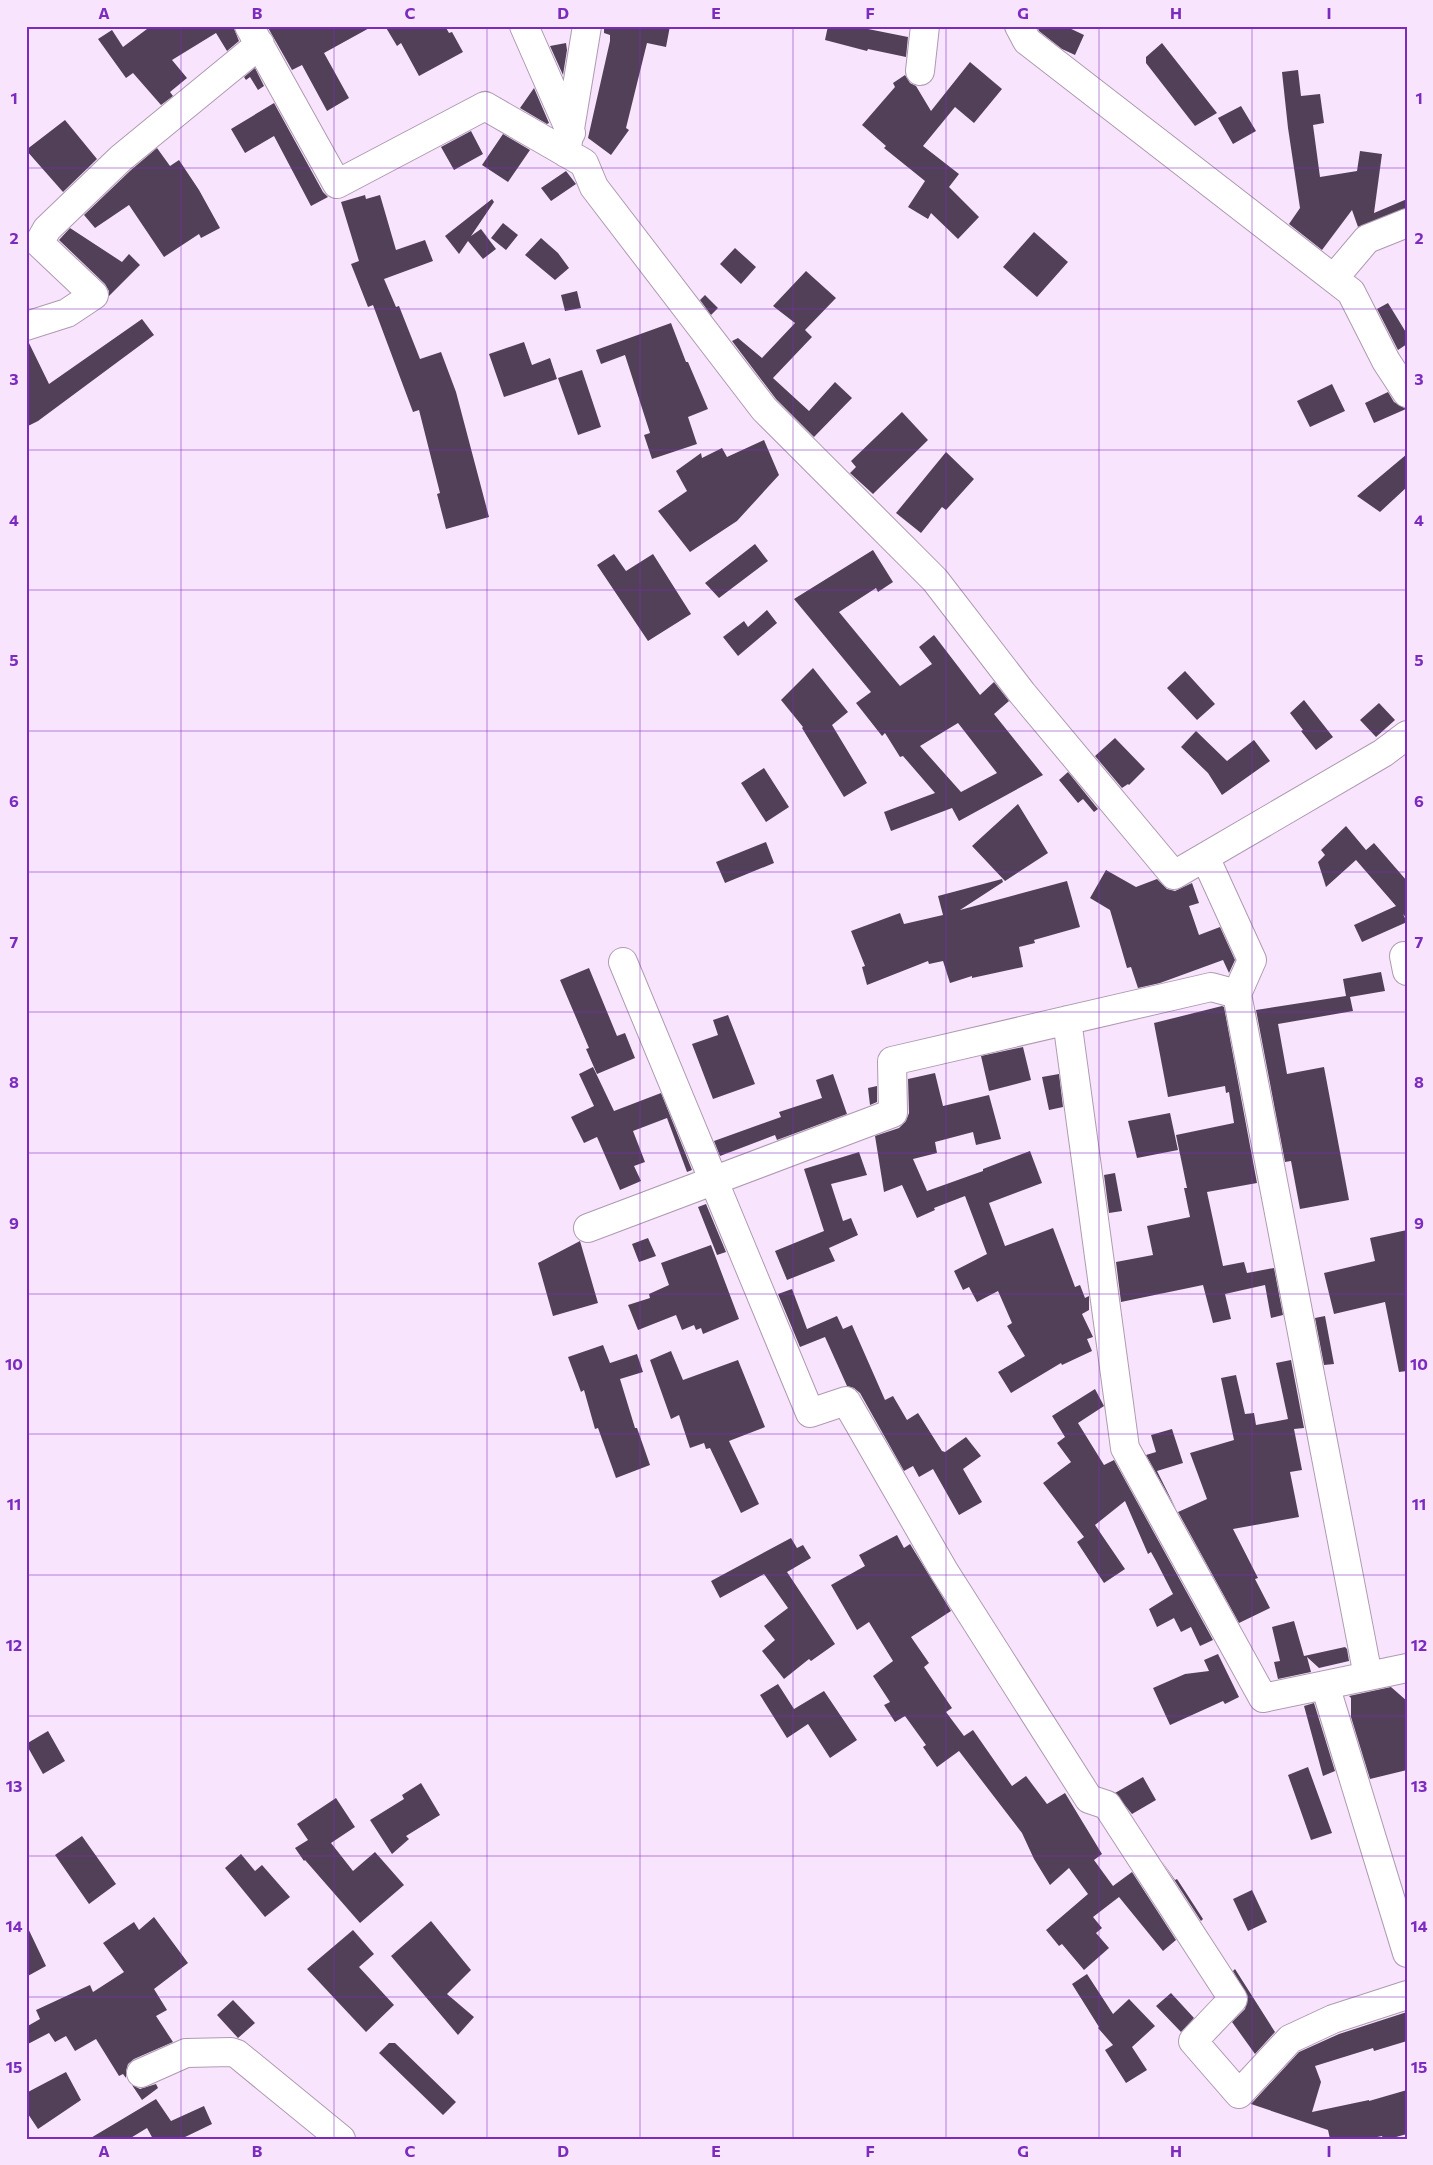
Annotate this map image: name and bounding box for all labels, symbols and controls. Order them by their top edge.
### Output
text: A [98,3,110,22]
text: B [252,3,263,22]
text: C [405,3,416,22]
text: D [557,3,569,22]
text: E [711,3,721,22]
text: F [865,3,875,22]
text: G [1017,3,1029,22]
text: H [1170,3,1182,22]
text: I [1326,3,1332,22]
text: 1 [10,88,18,107]
text: 1 [1415,88,1423,107]
text: 2 [9,228,19,247]
text: 2 [1414,228,1424,247]
text: 3 [9,369,19,388]
text: 3 [1414,369,1424,388]
text: 4 [9,510,19,529]
text: 4 [1414,510,1424,529]
text: 5 [9,650,19,669]
text: 5 [1414,650,1424,669]
text: 6 [9,791,19,810]
text: 6 [1414,791,1424,810]
text: 7 [10,932,19,951]
text: 7 [1415,932,1424,951]
text: 8 [9,1072,19,1091]
text: 8 [1414,1072,1424,1091]
text: 9 [9,1213,19,1232]
text: 9 [1414,1213,1424,1232]
text: 10 [5,1354,23,1373]
text: 10 [1410,1354,1428,1373]
text: 11 [7,1494,21,1513]
text: 11 [1412,1494,1426,1513]
text: 12 [6,1635,22,1654]
text: 12 [1411,1635,1427,1654]
text: 13 [6,1776,22,1795]
text: 13 [1411,1776,1427,1795]
text: 14 [5,1916,23,1935]
text: 14 [1410,1916,1428,1935]
text: 15 [6,2057,22,2076]
text: 15 [1411,2057,1427,2076]
text: A [98,2141,110,2160]
text: B [252,2141,263,2160]
text: C [405,2141,416,2160]
text: D [557,2141,569,2160]
text: E [711,2141,721,2160]
text: F [865,2141,875,2160]
text: G [1017,2141,1029,2160]
text: H [1170,2141,1182,2160]
text: I [1326,2141,1332,2160]

